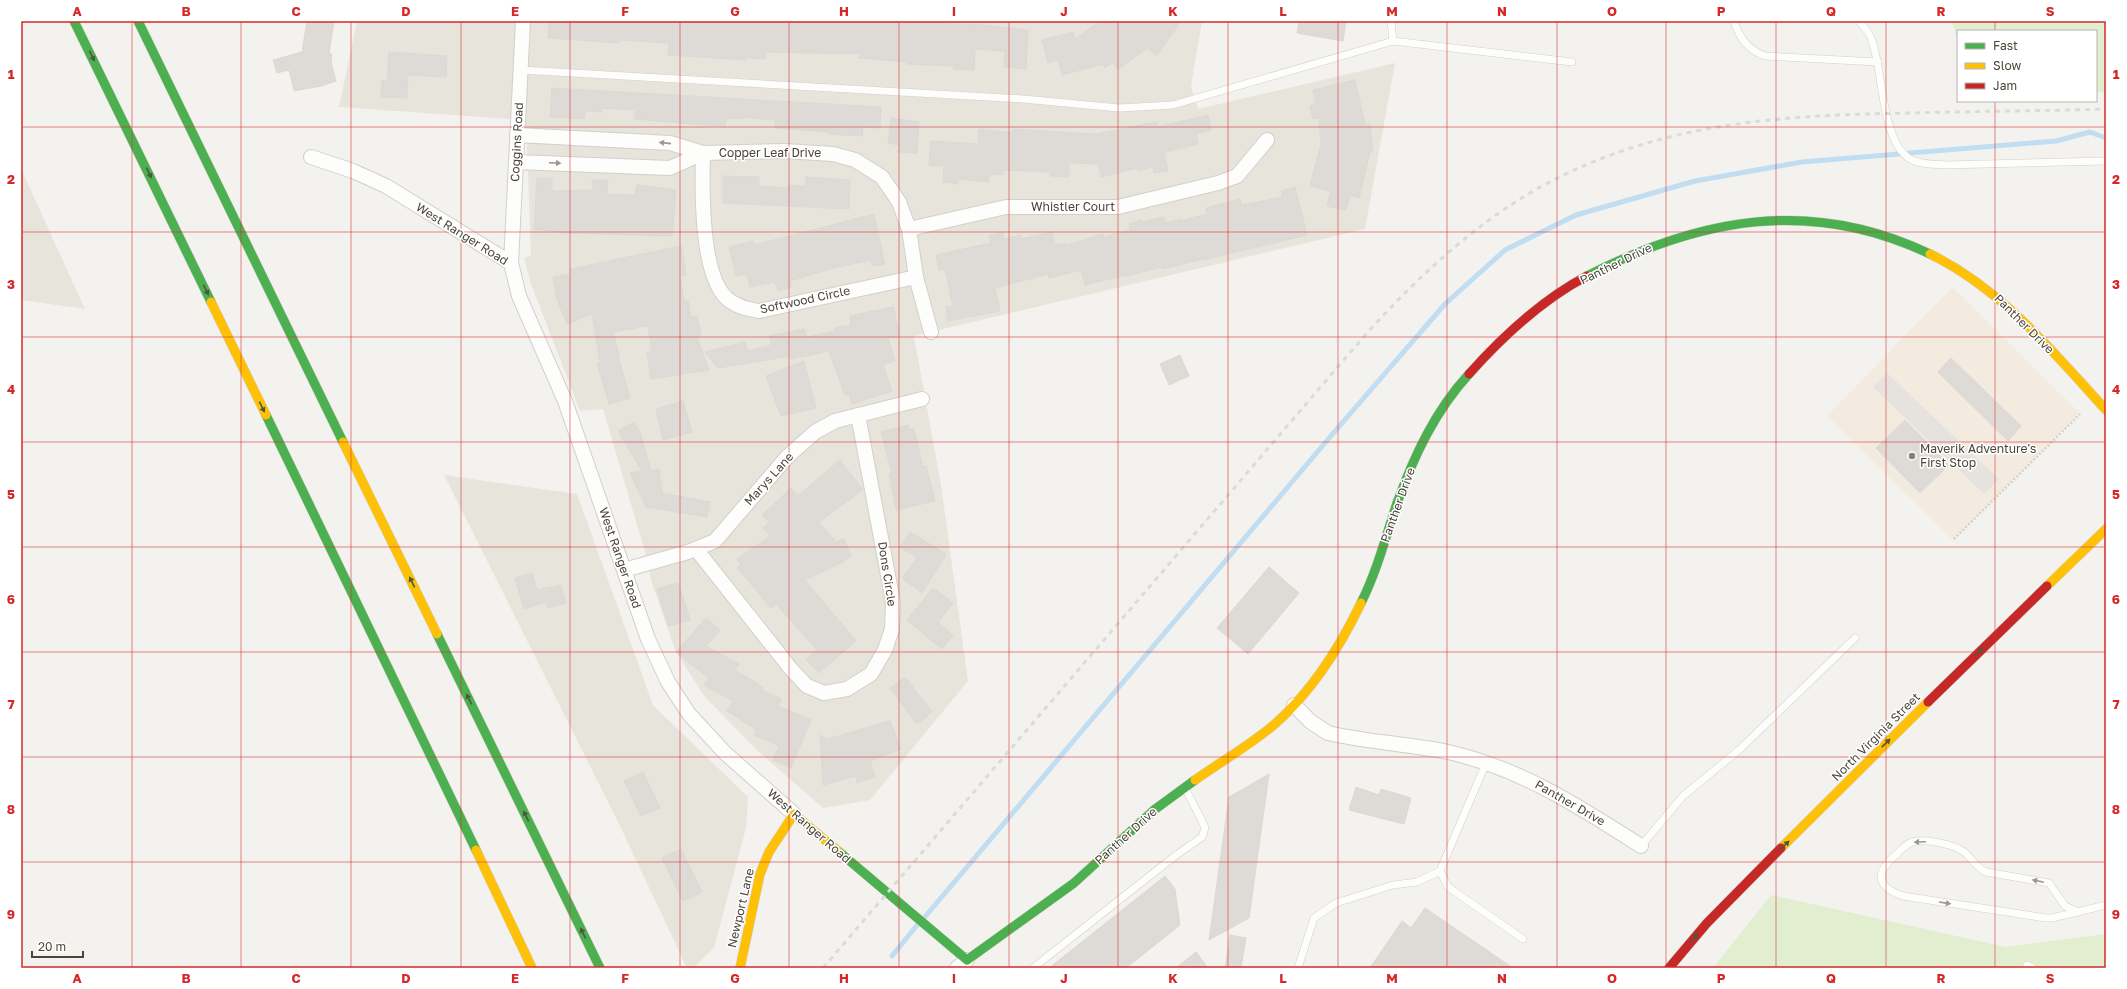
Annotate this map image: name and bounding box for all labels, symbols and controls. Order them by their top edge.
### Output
text: A [72,3,82,19]
text: B [181,3,191,19]
text: C [291,3,301,19]
text: D [401,3,411,19]
text: E [511,3,519,19]
text: F [621,3,629,19]
text: G [730,3,740,19]
text: H [839,3,849,19]
text: I [952,3,956,19]
text: J [1060,3,1068,19]
text: K [1168,3,1178,19]
text: L [1279,3,1287,19]
text: M [1386,3,1398,19]
text: N [1497,3,1507,19]
text: O [1607,3,1617,19]
text: P [1717,3,1726,19]
text: Q [1826,3,1836,19]
text: R [1936,3,1946,19]
text: S [2046,3,2055,19]
legend [1957,30,2097,102]
text: Fast [1993,38,2018,53]
one-way arrow [88,50,95,62]
text: Slow [1993,58,2021,73]
text: 1 [8,66,15,82]
text: 1 [2113,66,2120,82]
text: Jam [1993,78,2017,93]
street label: Coggins Road [507,102,526,182]
one-way arrow [659,139,671,146]
street label: Copper Leaf Drive [719,145,821,160]
one-way arrow [549,160,561,167]
one-way arrow [146,167,152,178]
text: 2 [7,171,15,187]
text: 2 [2112,171,2120,187]
street label: West Ranger Road [413,199,511,268]
street label: Whistler Court [1031,199,1115,214]
street label: Panther Drive [1577,240,1654,287]
text: 3 [7,276,15,292]
text: 3 [2112,276,2120,292]
street label: Softwood Circle [758,283,851,316]
one-way arrow [203,284,209,295]
street label: Panther Drive [1991,291,2057,357]
text: 4 [7,381,15,397]
text: 4 [2112,381,2120,397]
one-way arrow [259,401,265,412]
place label: Maverik Adventure's First Stop [1920,441,2036,470]
street label: Marys Lane [741,449,796,508]
marker: Maverik Adventure's First Stop [1907,451,1917,461]
street label: Panther Drive [1377,465,1418,544]
text: 5 [7,486,15,502]
text: 5 [2112,486,2120,502]
street label: West Ranger Road [596,505,645,610]
street label: Dons Circle [875,540,900,607]
one-way arrow [409,577,415,588]
text: 6 [7,591,15,607]
text: 6 [2112,591,2120,607]
one-way arrow [1974,647,1984,657]
street label: North Virginia Street [1828,689,1923,784]
one-way arrow [466,693,472,705]
text: 7 [7,696,15,712]
text: 7 [2112,696,2120,712]
one-way arrow [1881,738,1891,747]
street label: Panther Drive [1533,776,1608,829]
street label: West Ranger Road [764,785,854,866]
text: 8 [7,801,15,817]
text: 8 [2112,801,2120,817]
street label: Panther Drive [1092,804,1160,867]
one-way arrow [523,810,529,822]
one-way arrow [1913,839,1926,845]
one-way arrow [1780,840,1790,850]
street label: Newport Lane [724,867,757,949]
one-way arrow [2032,878,2045,884]
one-way arrow [1939,901,1951,907]
text: 9 [7,906,15,922]
text: 9 [2112,906,2120,922]
one-way arrow [580,927,586,939]
scale bar [32,933,83,959]
one-way arrow [1690,933,1699,944]
text: 20 m [38,939,66,954]
text: A [72,970,82,986]
text: B [181,970,191,986]
text: C [291,970,301,986]
text: D [401,970,411,986]
text: E [511,970,519,986]
text: F [621,970,629,986]
text: G [730,970,740,986]
text: H [839,970,849,986]
text: I [952,970,956,986]
text: J [1060,970,1068,986]
text: K [1168,970,1178,986]
text: L [1279,970,1287,986]
text: M [1386,970,1398,986]
text: N [1497,970,1507,986]
text: O [1607,970,1617,986]
text: P [1717,970,1726,986]
text: Q [1826,970,1836,986]
text: R [1936,970,1946,986]
text: S [2046,970,2055,986]

